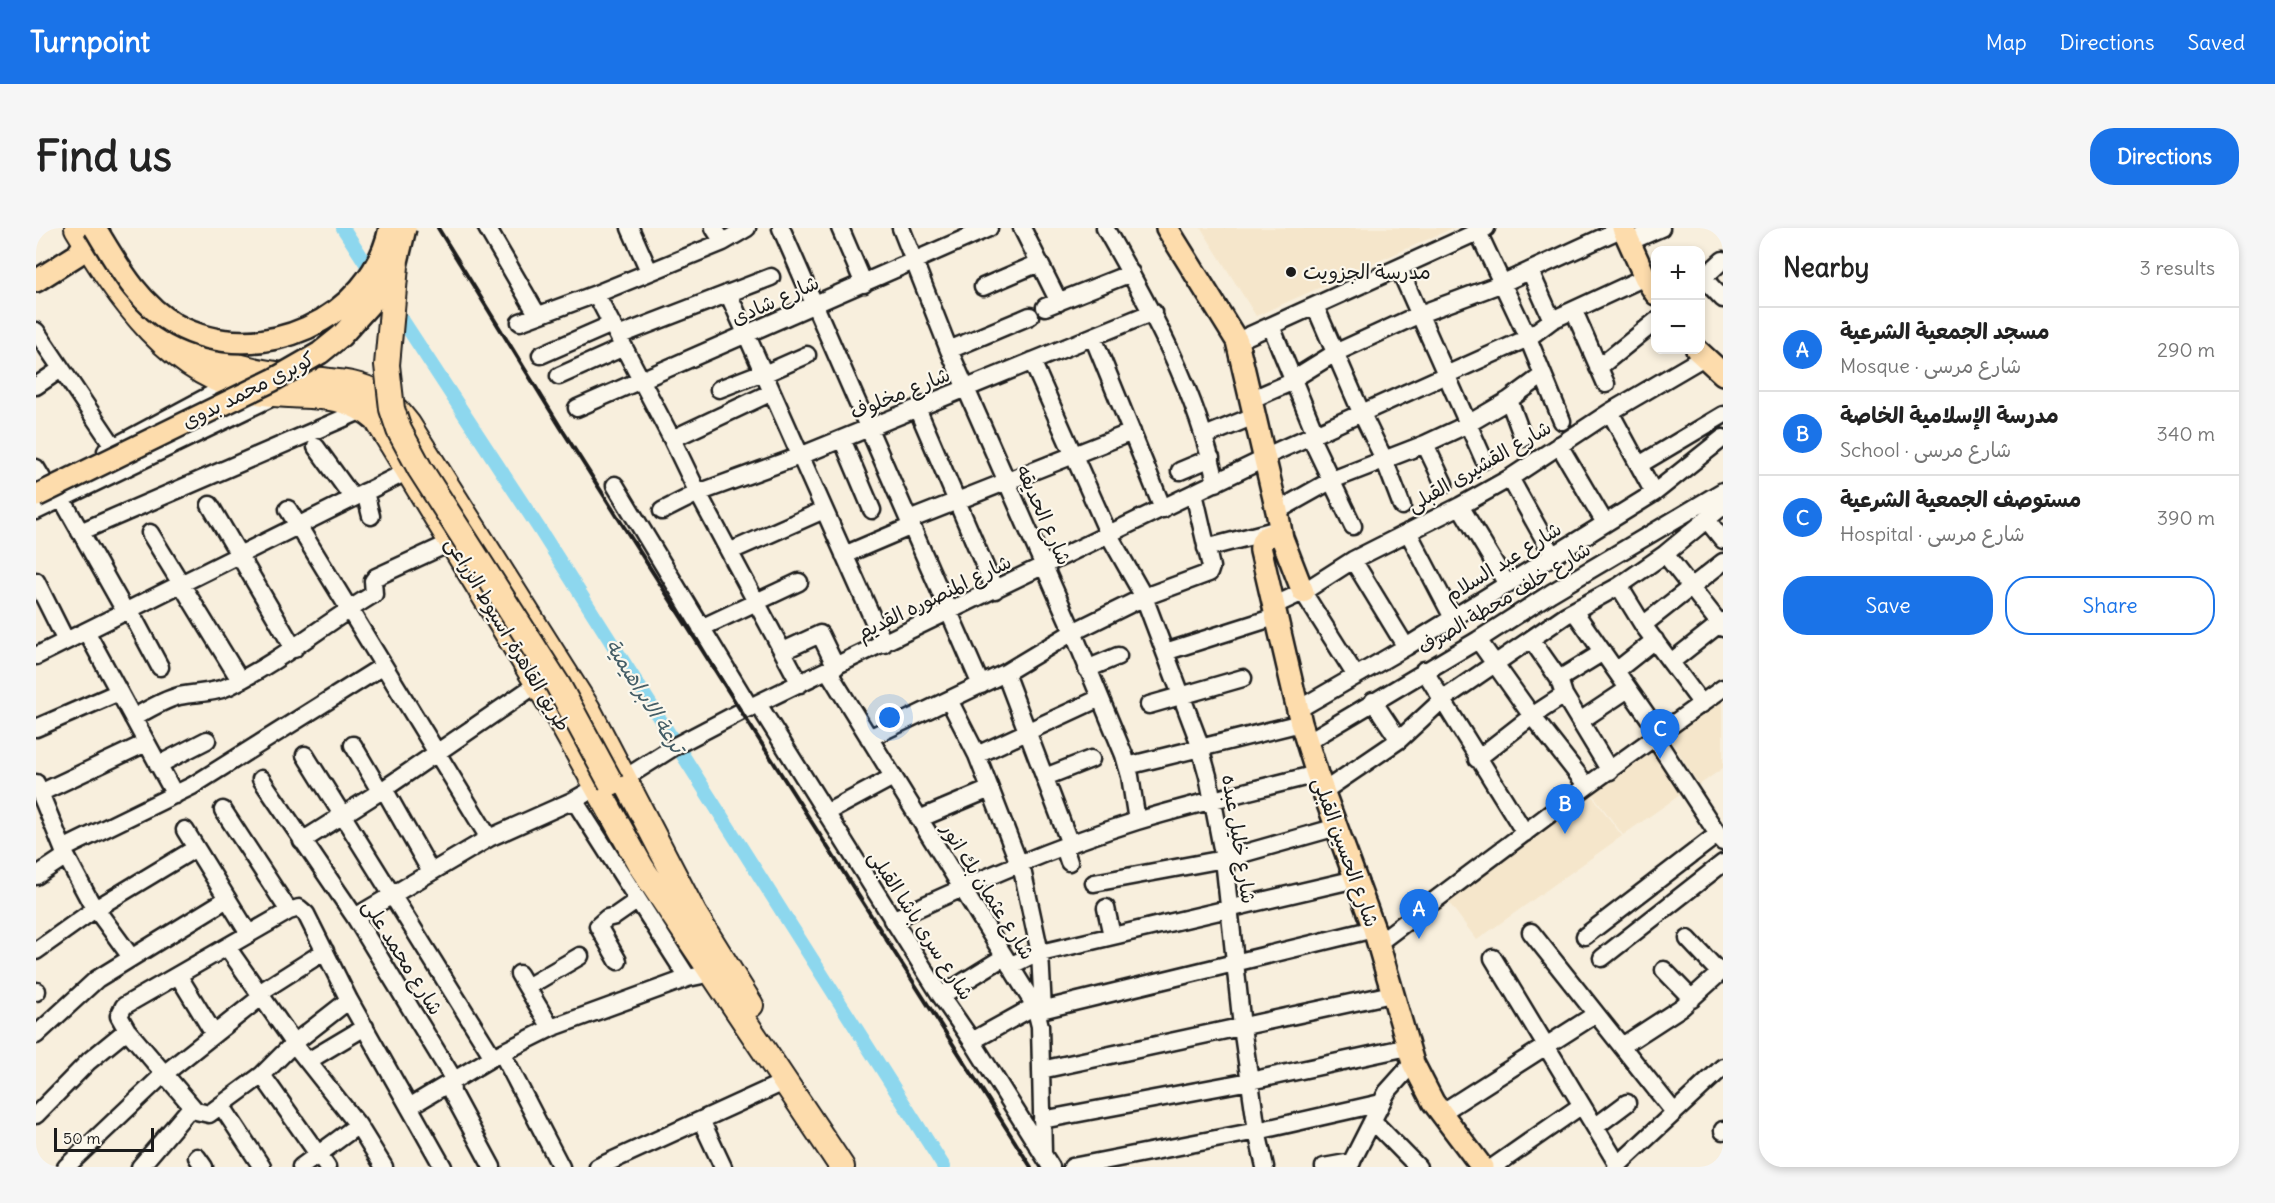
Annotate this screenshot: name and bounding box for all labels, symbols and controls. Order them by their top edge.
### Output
text: Turnpoint [30,24,150,60]
text: Map [1986,29,2027,56]
text: Directions [2060,29,2154,56]
text: Saved [2187,29,2245,56]
button: Directions [2090,128,2239,185]
text: Find us [36,130,172,182]
map controls [1651,246,1705,354]
button: + [1651,246,1705,300]
text: Nearby [1783,251,1869,284]
text: 3 results [2139,255,2215,280]
place label: مدرسة الجزويت [1303,259,1431,284]
marker: مدرسة الجزويت [1284,265,1298,279]
street label: شارع شادى [727,269,823,332]
button: − [1651,300,1705,354]
text: مسجد الجمعية الشرعية [1840,317,2050,345]
text: A [1796,337,1809,362]
text: 290 m [2157,337,2215,362]
street label: كوبرى محمد بدوى [177,345,319,435]
text: Mosque · شارع مرسى [1840,353,2021,378]
street label: شارع مخلوف [846,361,954,426]
text: مدرسة الإسلامية الخاصة [1840,401,2059,429]
street label: شارع القشيرى القبلى [1402,414,1556,519]
text: B [1796,421,1809,446]
text: 340 m [2157,421,2215,446]
text: School · شارع مرسى [1840,437,2011,462]
street label: شارع الحديقه [1009,461,1078,570]
text: مستوصف الجمعية الشرعية [1840,485,2081,513]
text: C [1796,505,1809,530]
text: 390 m [2157,505,2215,530]
street label: شارع عبد السلام [1440,516,1567,610]
text: Hospital · شارع مرسى [1840,521,2025,546]
street label: طريق القاهرة, اسيوط الزراعى [440,532,576,736]
street label: شارع خلف محطة الصرف [1413,536,1596,661]
street label: شارع المنصوره القديم [853,548,1017,648]
button: Save [1783,576,1993,635]
button: Share [2005,576,2215,635]
water label: ترعة الابراهيمية [600,634,693,761]
your location [875,703,904,732]
pin: C [1640,710,1680,759]
street label: شارع خليل عبده [1215,773,1262,906]
street label: شارع الحسين القبلى [1306,773,1385,931]
pin: B [1546,784,1585,834]
street label: شارع عثمان بك انور [934,817,1041,965]
street label: شارع سرى باشا القبلى [862,845,979,1006]
pin: A [1400,890,1438,939]
street label: شارع محمد على [356,894,449,1020]
scale bar [54,1125,154,1152]
text: 50 m [63,1128,101,1148]

